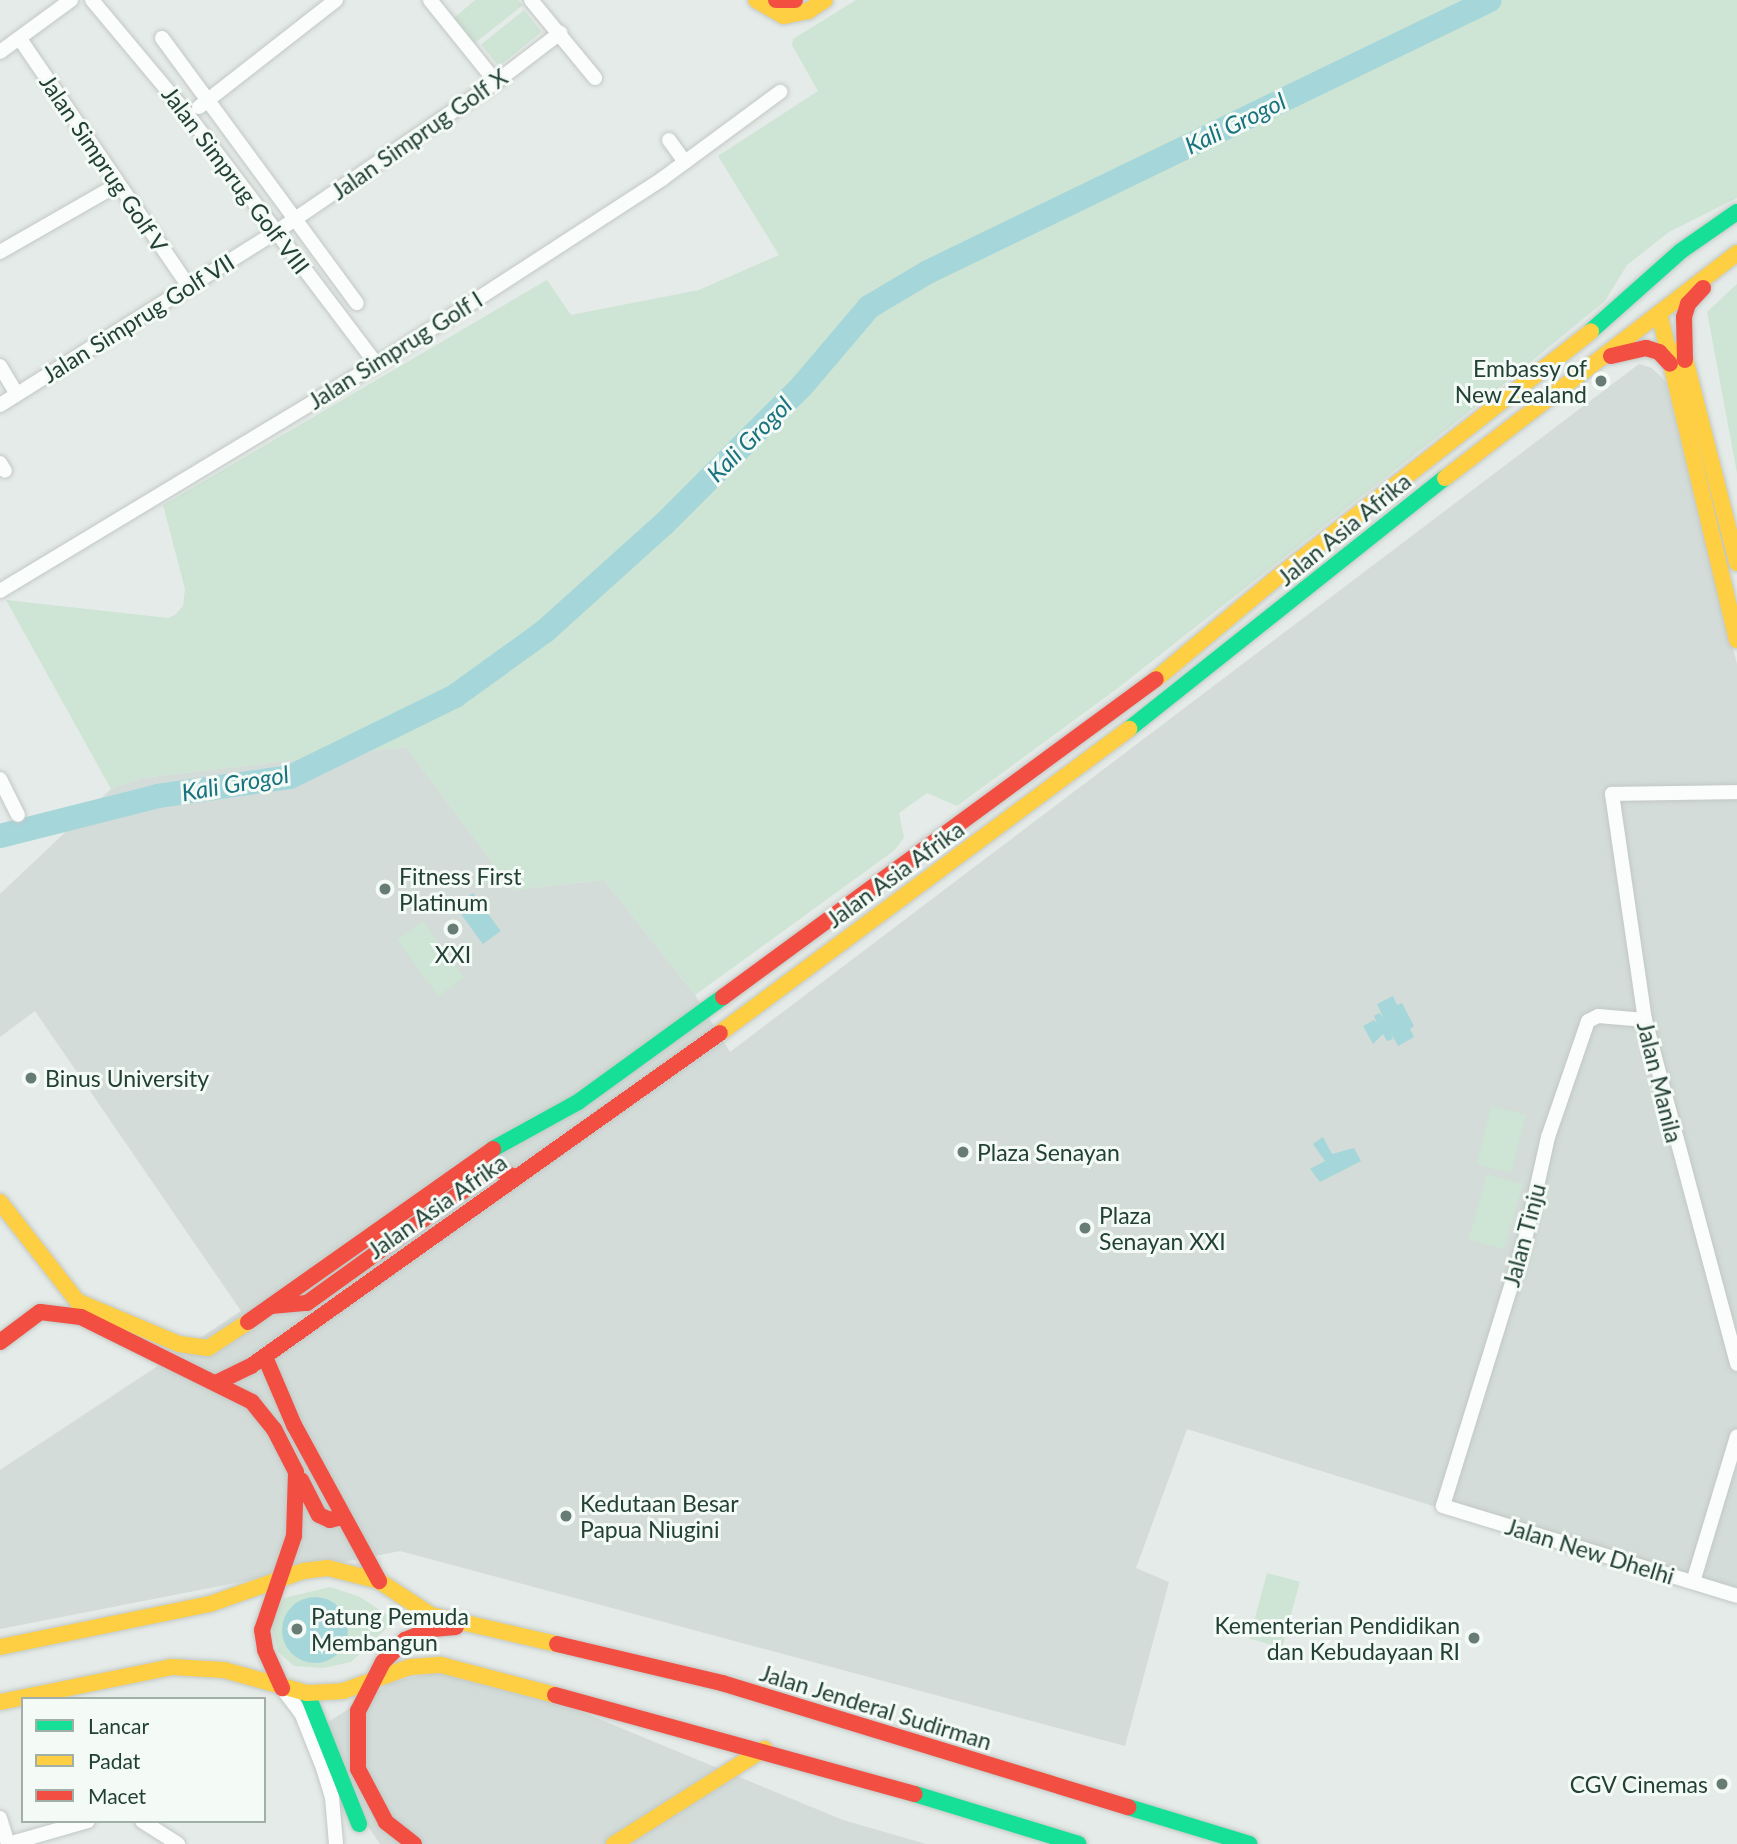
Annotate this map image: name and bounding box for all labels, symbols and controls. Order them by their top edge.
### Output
street label: Jalan Simprug Golf X [325,63,513,205]
street label: Jalan Simprug Golf V [34,68,174,258]
street label: Jalan Simprug Golf VIII [156,80,316,280]
water label: Kali Grogol [1180,86,1290,160]
street label: Jalan Simprug Golf VII [36,247,240,389]
street label: Jalan Simprug Golf I [303,285,487,415]
place label: Embassy of New Zealand [1454,354,1587,408]
marker: Embassy of New Zealand [1593,373,1609,389]
water label: Kali Grogol [700,390,798,488]
street label: Jalan Asia Afrika [1271,466,1417,592]
water label: Kali Grogol [179,759,291,807]
street label: Jalan Asia Afrika [820,814,970,934]
place label: Fitness First Platinum [399,862,521,916]
marker: Fitness First Platinum [377,881,393,897]
marker: XXI [445,921,461,937]
place label: XXI [435,940,471,968]
street label: Jalan Manila [1632,1019,1688,1145]
place label: Binus University [45,1064,209,1092]
marker: Binus University [23,1070,39,1086]
place label: Plaza Senayan [977,1138,1120,1166]
marker: Plaza Senayan [955,1144,971,1160]
street label: Jalan Asia Afrika [362,1147,512,1265]
street label: Jalan Tinju [1497,1180,1551,1290]
place label: Plaza Senayan XXI [1099,1201,1226,1255]
marker: Plaza Senayan XXI [1077,1220,1093,1236]
place label: Kedutaan Besar Papua Niugini [580,1489,739,1543]
marker: Kedutaan Besar Papua Niugini [558,1508,574,1524]
street label: Jalan New Dhelhi [1502,1512,1678,1590]
place label: Patung Pemuda Membangun [311,1602,469,1656]
place label: Kementerian Pendidikan dan Kebudayaan RI [1214,1611,1460,1665]
marker: Patung Pemuda Membangun [289,1621,305,1637]
marker: Kementerian Pendidikan dan Kebudayaan RI [1466,1630,1482,1646]
street label: Jalan Jenderal Sudirman [756,1658,996,1756]
legend [21,1697,266,1823]
text: Lancar [88,1713,149,1738]
text: Padat [88,1748,140,1773]
place label: CGV Cinemas [1569,1770,1708,1798]
marker: CGV Cinemas [1714,1776,1730,1792]
text: Macet [88,1783,146,1808]

